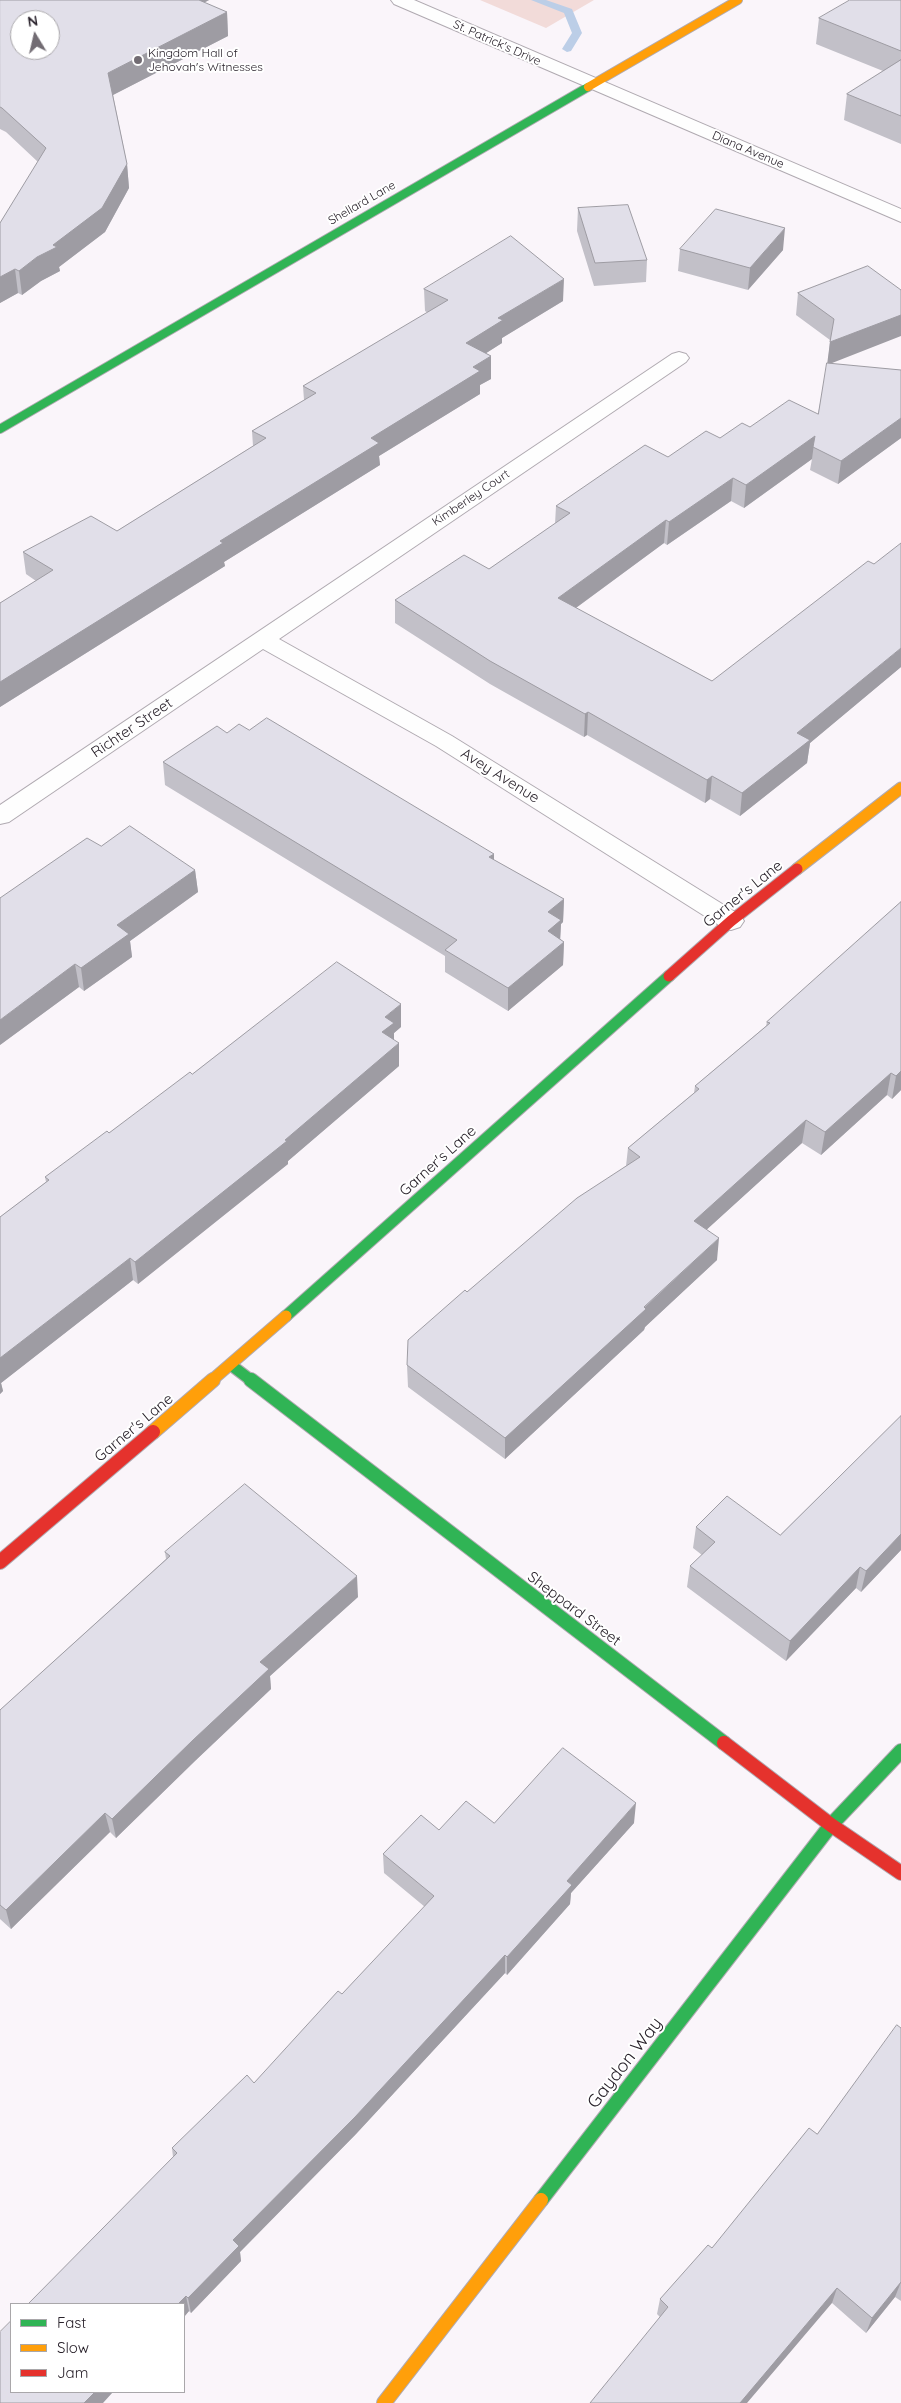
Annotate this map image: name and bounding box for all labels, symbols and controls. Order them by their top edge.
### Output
north arrow [10,10,60,60]
text: N [26,11,39,31]
street label: St. Patrick's Drive [451,17,543,69]
place label: Kingdom Hall of Jehovah's Witnesses [148,46,263,74]
marker: Kingdom Hall of Jehovah's Witnesses [132,54,144,66]
street label: Diana Avenue [710,128,786,172]
street label: Shellard Lane [326,178,398,228]
street label: Kimberley Court [430,467,512,529]
street label: Richter Street [88,694,176,762]
street label: Avey Avenue [457,745,543,807]
street label: Garner's Lane [700,857,786,931]
street label: Garner's Lane [396,1122,480,1200]
street label: Garner's Lane [91,1390,177,1466]
street label: Sheppard Street [524,1568,624,1650]
street label: Gaydon Way [583,2013,667,2113]
legend [10,2303,185,2393]
text: Fast [57,2313,86,2332]
text: Slow [57,2338,89,2357]
text: Jam [57,2363,88,2382]

